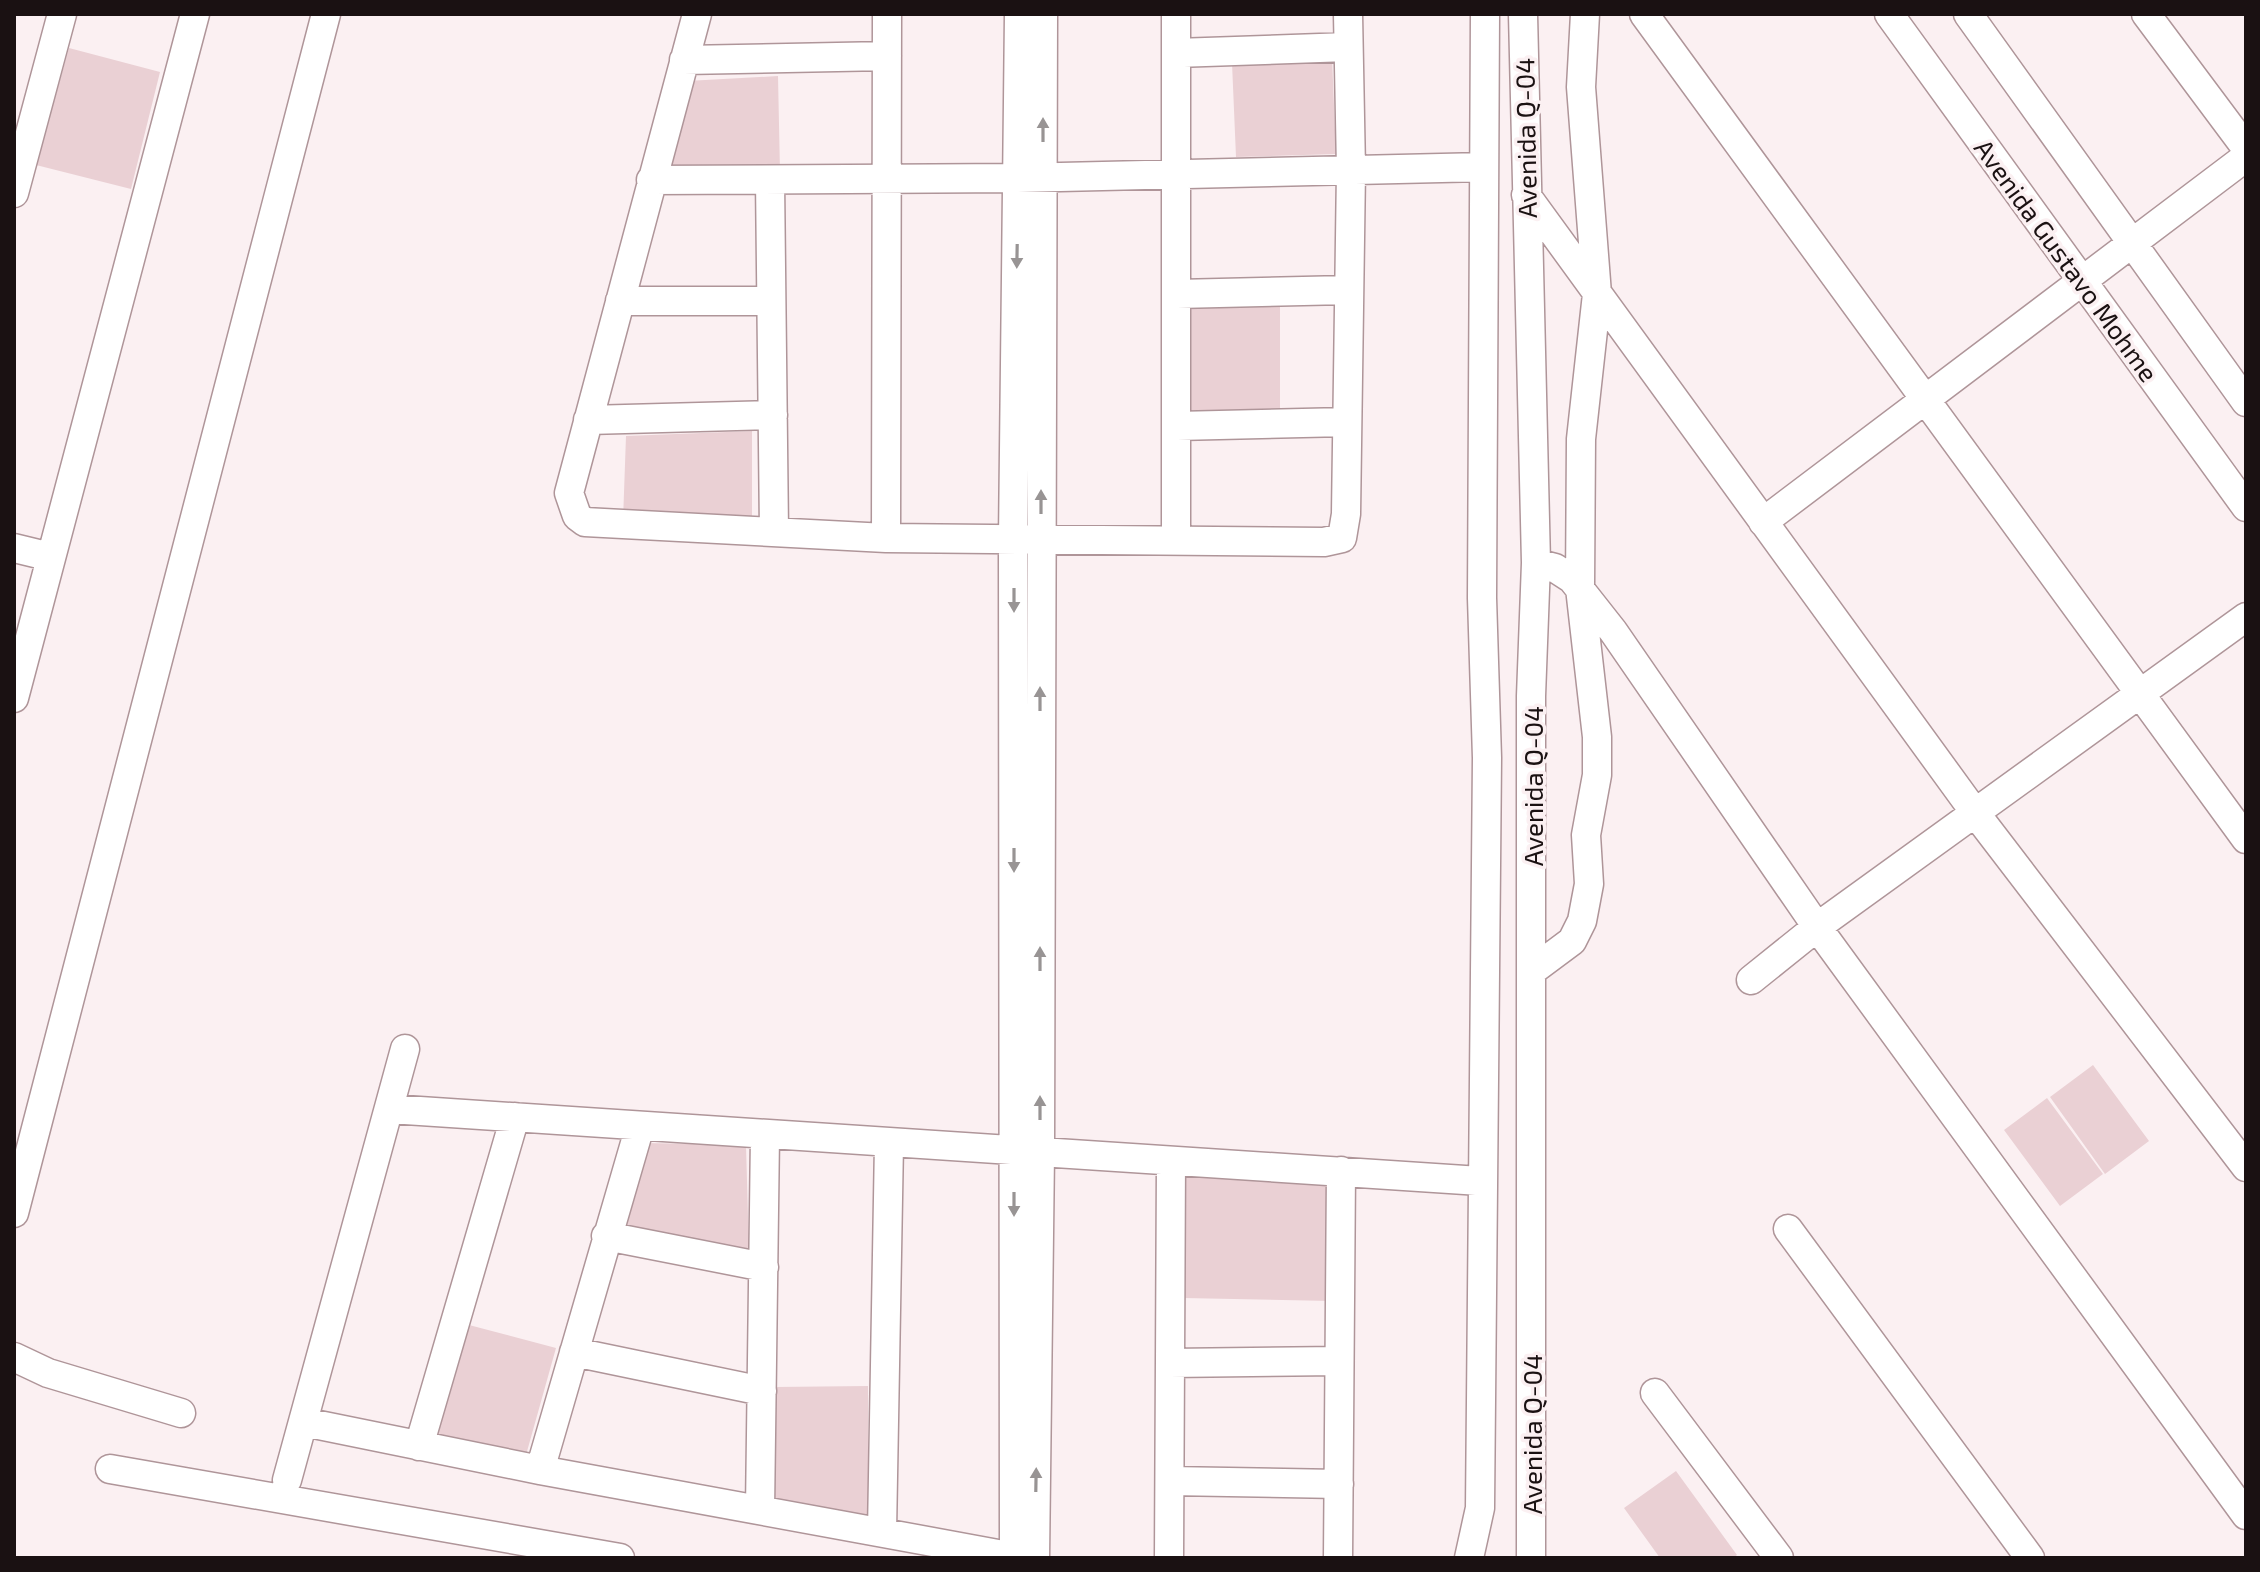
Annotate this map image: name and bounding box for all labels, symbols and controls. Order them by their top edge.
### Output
street label: Avenida Q-04 [1508,57,1542,219]
one-way arrow [1037,117,1049,142]
street label: Avenida Gustavo Mohme [1969,133,2165,387]
one-way arrow [1011,244,1023,269]
one-way arrow [1035,489,1047,514]
one-way arrow [1008,588,1020,613]
one-way arrow [1034,686,1046,711]
street label: Avenida Q-04 [1517,706,1548,866]
one-way arrow [1008,848,1020,873]
one-way arrow [1033,946,1046,971]
one-way arrow [1034,1095,1046,1120]
one-way arrow [1008,1192,1020,1217]
street label: Avenida Q-04 [1516,1354,1547,1514]
one-way arrow [1030,1467,1042,1492]

